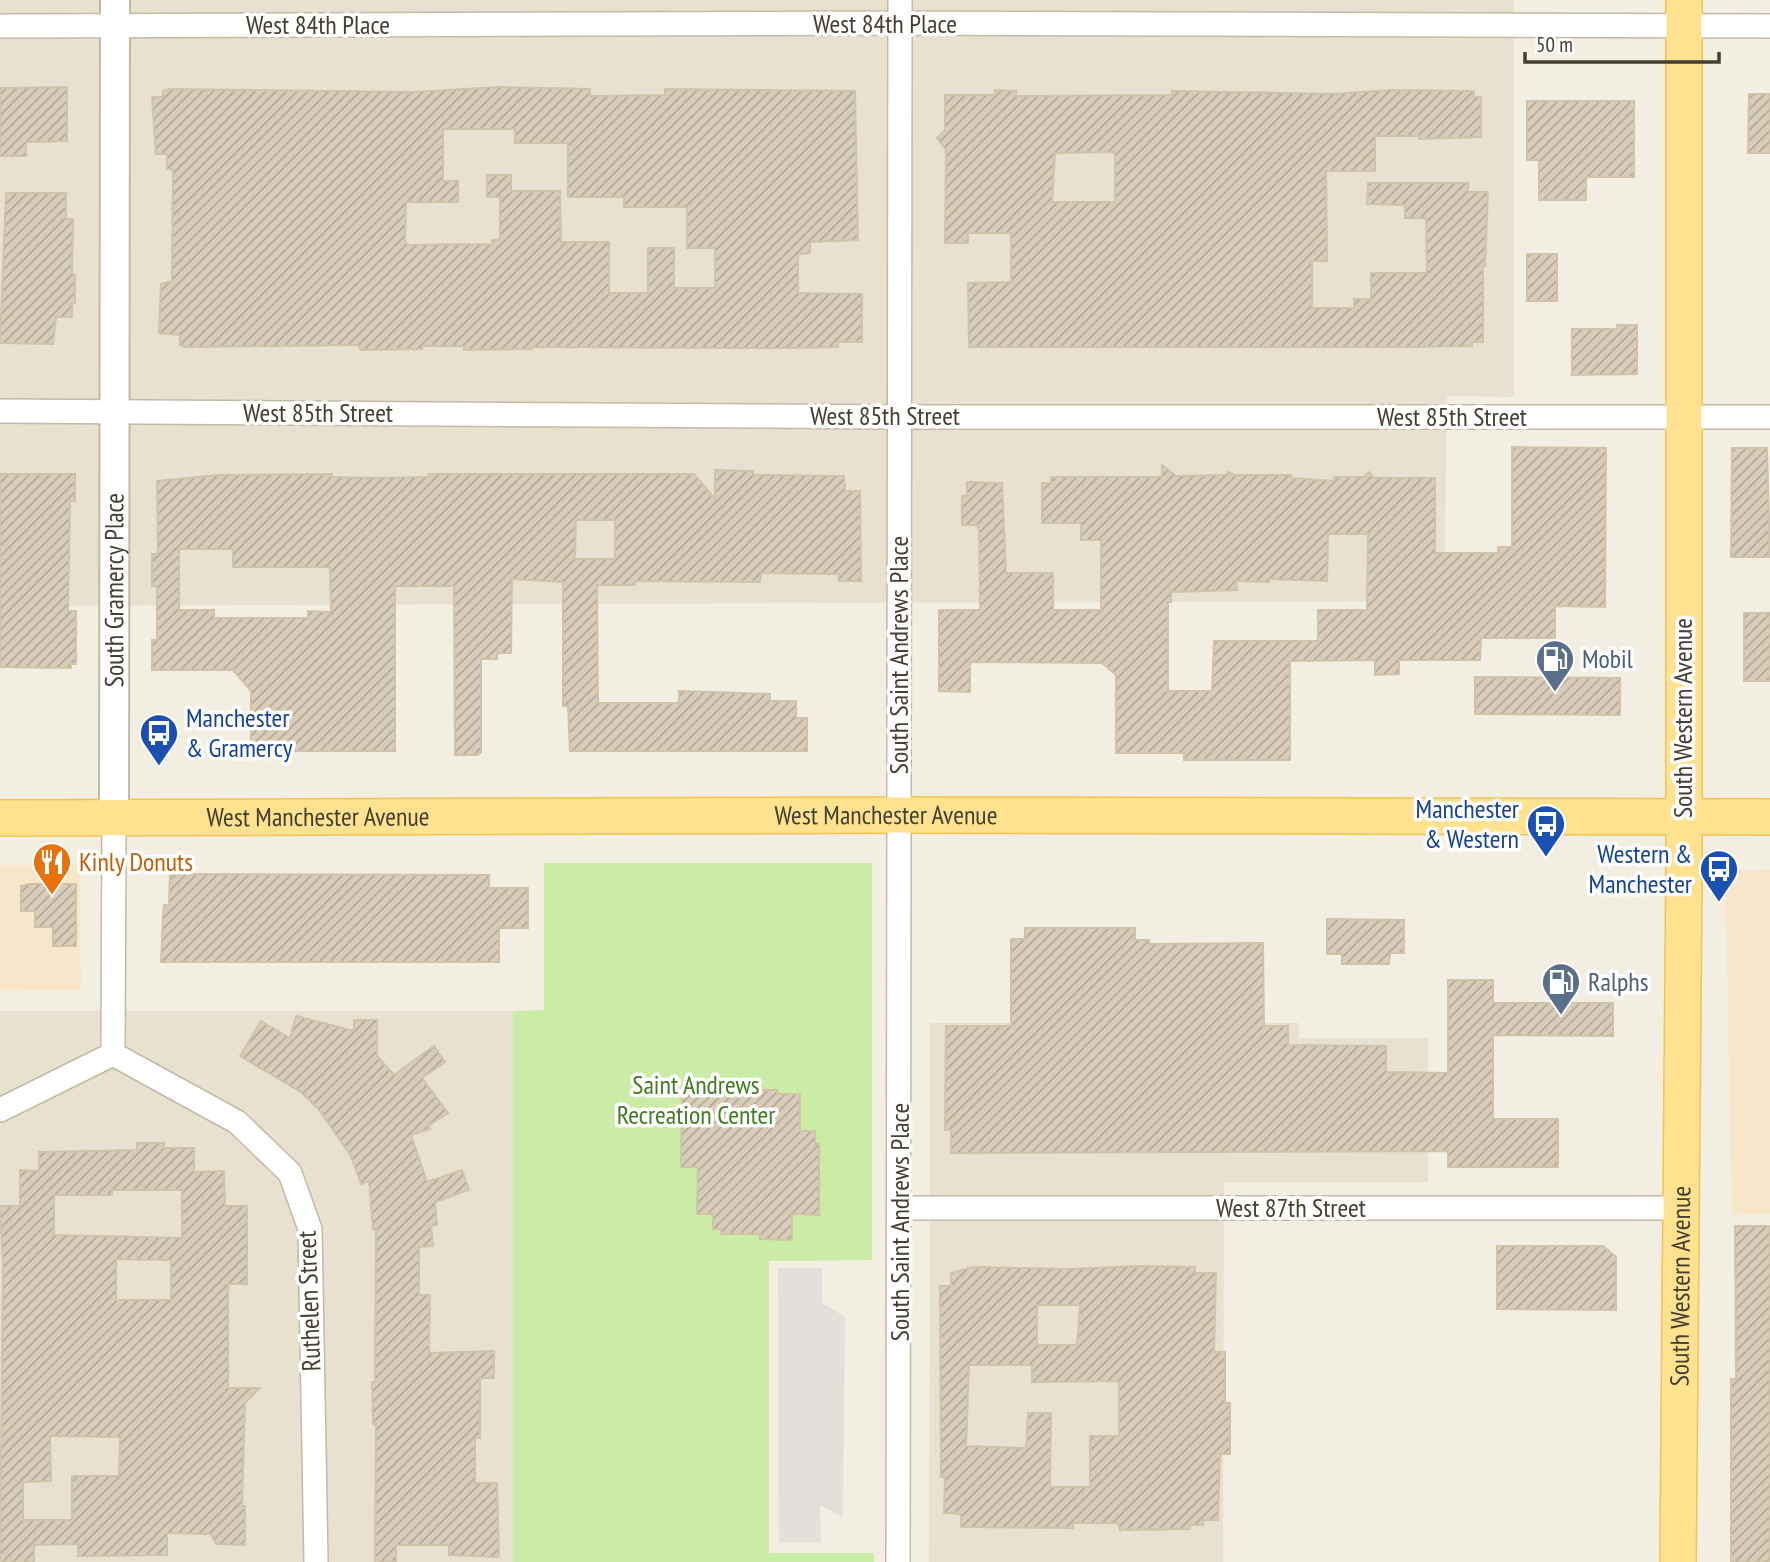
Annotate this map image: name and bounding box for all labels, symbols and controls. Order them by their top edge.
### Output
street label: West 84th Place [813,7,957,40]
street label: West 84th Place [246,8,390,41]
scale bar [1525,21,1719,65]
text: 50 m [1536,31,1573,58]
street label: West 85th Street [243,396,393,429]
street label: West 85th Street [810,399,960,432]
street label: West 85th Street [1377,400,1527,433]
street label: South Gramercy Place [97,493,130,687]
street label: South Saint Andrews Place [882,536,915,774]
street label: South Western Avenue [1666,618,1699,818]
fuel station icon: Mobil [1534,638,1576,693]
place label: Mobil [1582,642,1633,675]
place label: Manchester & Gramercy [186,701,293,764]
bus stop icon: Manchester & Gramercy [138,712,180,767]
place label: Manchester & Western [1416,792,1519,855]
street label: West Manchester Avenue [775,798,997,831]
street label: West Manchester Avenue [207,800,429,833]
bus stop icon: Manchester & Western [1525,803,1567,858]
place label: Western & Manchester [1589,837,1692,900]
restaurant icon: Kinly Donuts [31,841,73,896]
place label: Kinly Donuts [79,845,193,878]
bus stop icon: Western & Manchester [1698,848,1740,903]
fuel station icon: Ralphs [1540,961,1582,1016]
place label: Ralphs [1588,965,1648,998]
park label: Saint Andrews Recreation Center [617,1068,775,1131]
street label: South Saint Andrews Place [883,1103,916,1341]
street label: South Western Avenue [1663,1186,1697,1386]
street label: West 87th Street [1216,1191,1366,1224]
street label: Ruthelen Street [290,1230,327,1372]

